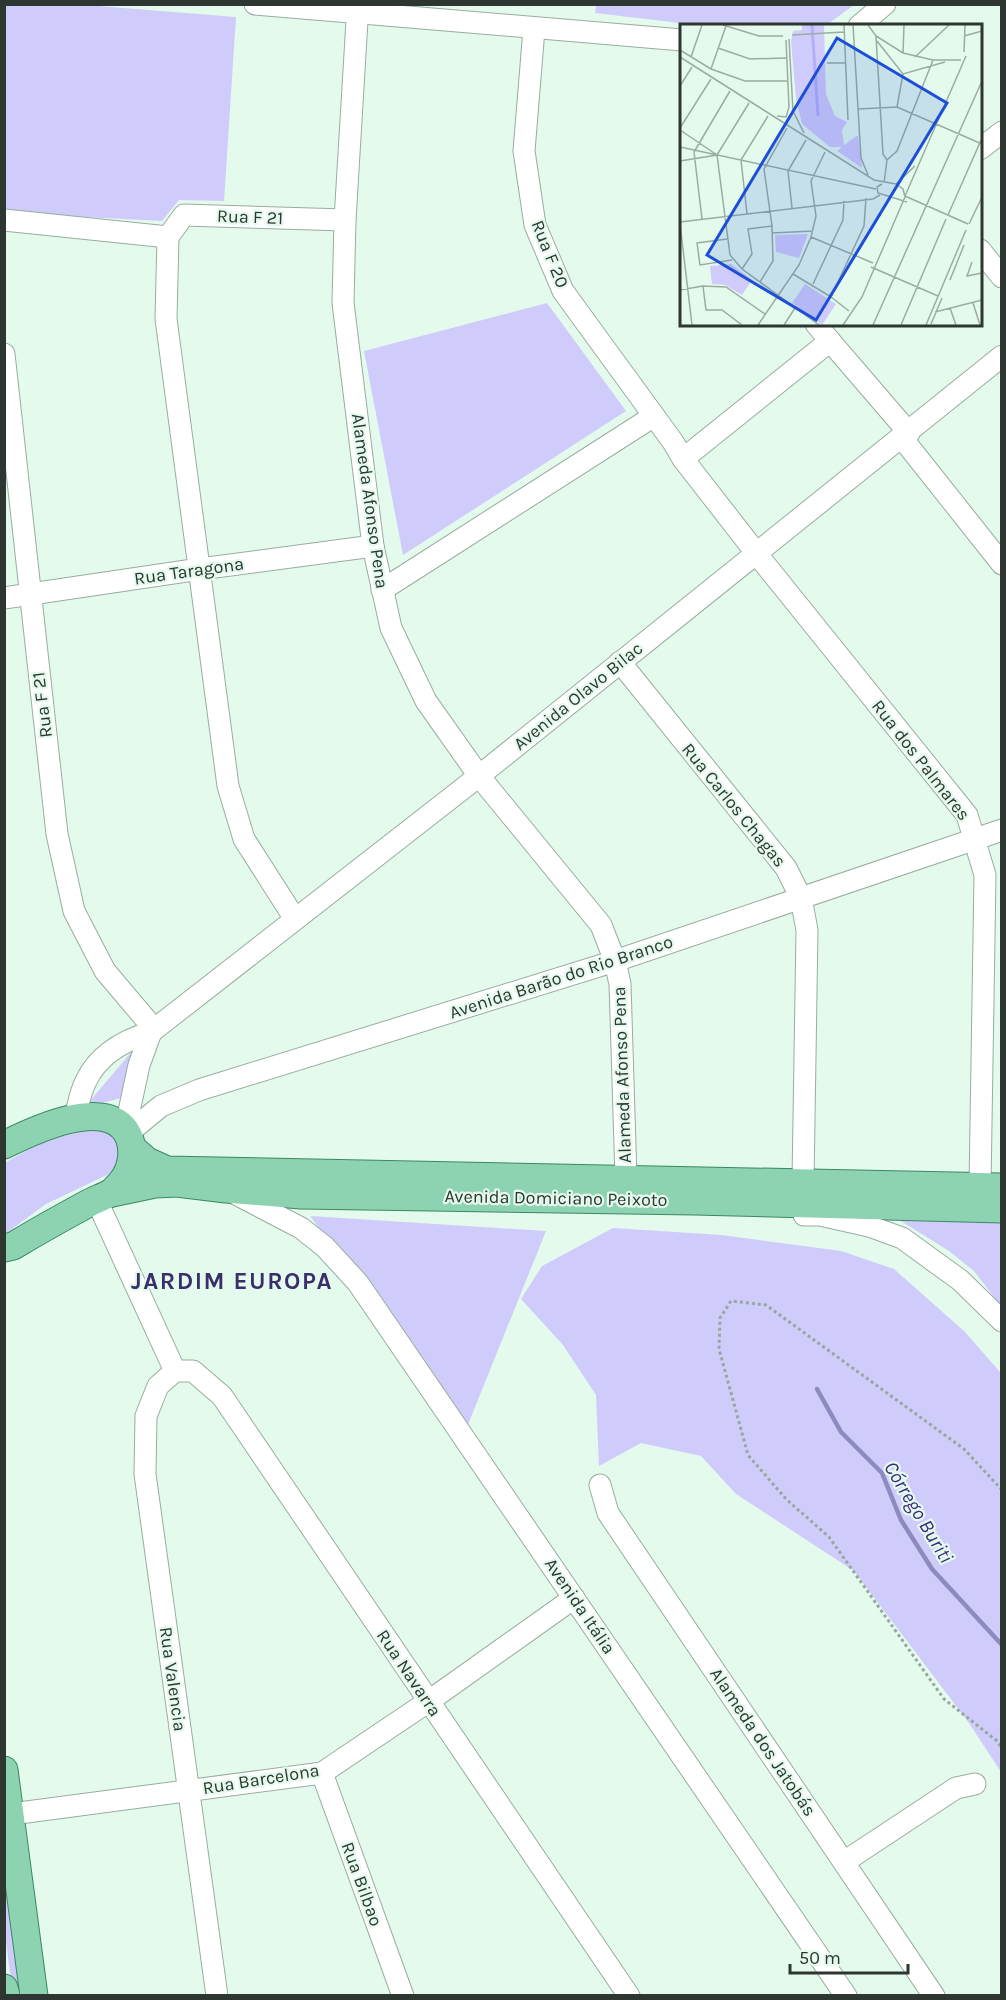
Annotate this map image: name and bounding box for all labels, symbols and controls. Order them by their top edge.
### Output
inset map [680,24,982,326]
street label: Rua F 21 [217,205,283,229]
street label: Rua F 20 [527,217,573,291]
street label: Alameda Afonso Pena [347,412,393,590]
street label: Rua Taragona [133,552,245,590]
street label: Avenida Olavo Bilac [509,637,647,755]
street label: Rua F 21 [27,671,57,739]
street label: Rua dos Palmares [867,695,975,825]
street label: Rua Carlos Chagas [677,738,791,872]
street label: Avenida Barão do Rio Branco [446,930,676,1024]
street label: Alameda Afonso Pena [608,986,636,1164]
street label: Avenida Domiciano Peixoto [444,1185,668,1211]
district label: JARDIM EUROPA [131,1267,333,1295]
water label: Córrego Buriti [879,1457,958,1567]
street label: Avenida Itália [540,1554,620,1658]
street label: Rua Valencia [155,1625,191,1733]
street label: Rua Navarra [372,1625,446,1721]
street label: Alameda dos Jatobás [705,1664,821,1820]
street label: Rua Barcelona [201,1759,321,1799]
street label: Rua Bilbao [337,1839,387,1929]
scale bar [790,1937,908,1975]
text: 50 m [799,1947,841,1969]

